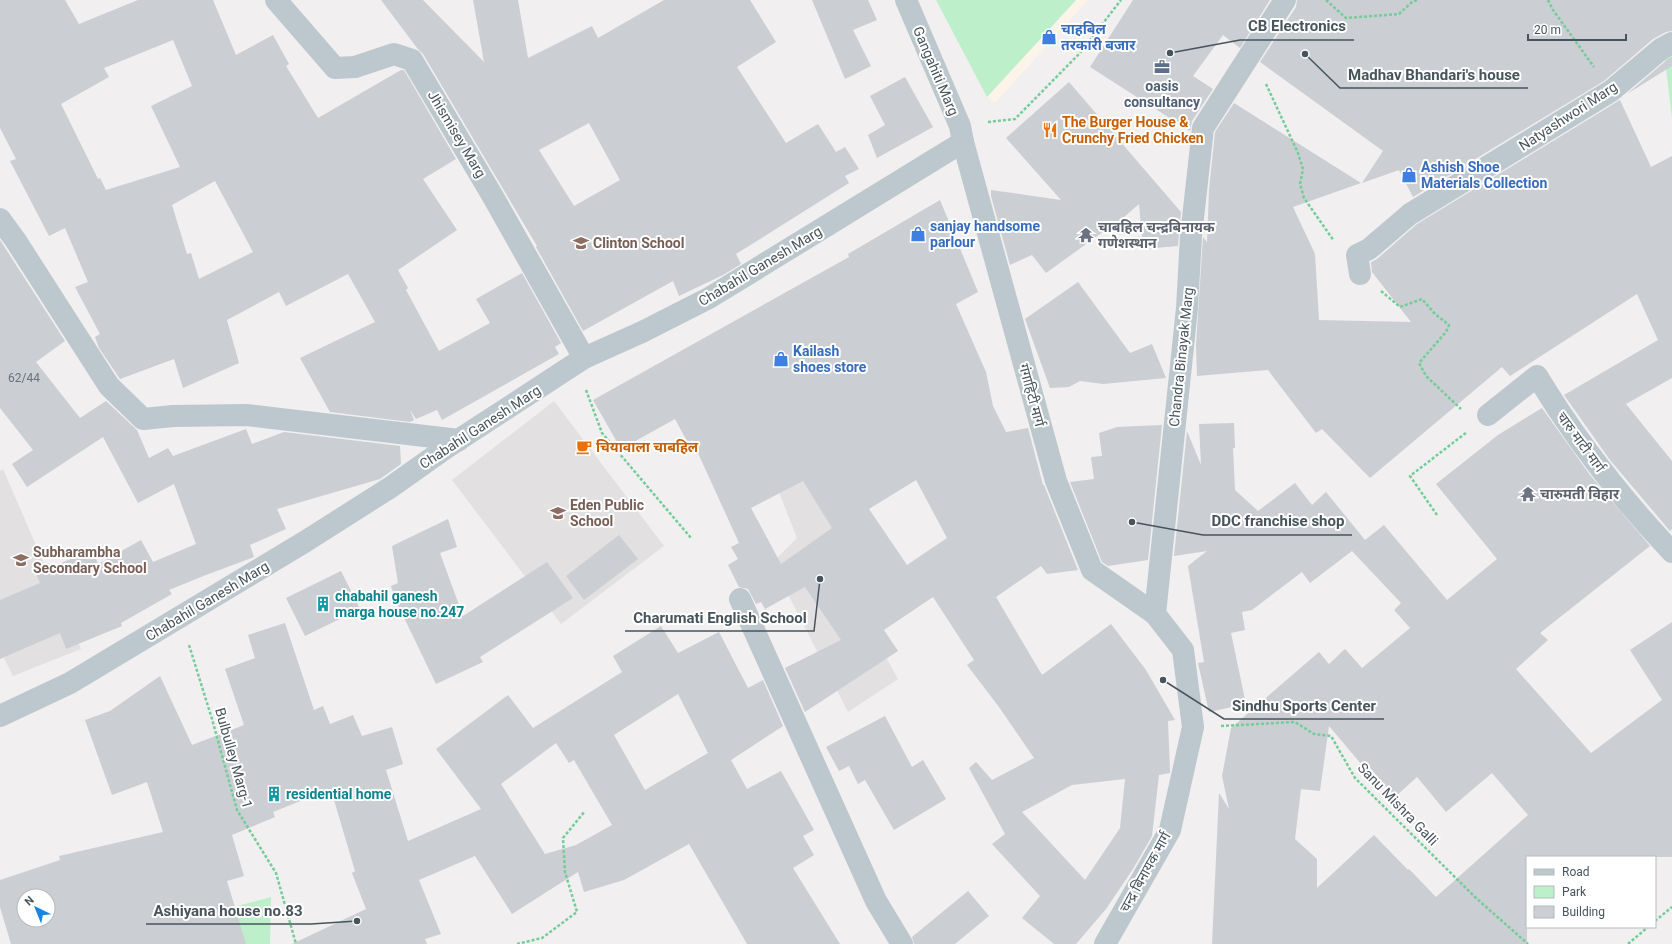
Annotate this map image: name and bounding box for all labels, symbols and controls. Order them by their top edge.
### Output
callout: CB Electronics [1240,13,1354,40]
scale bar [1528,16,1626,42]
text: CB Electronics [1248,17,1346,35]
place label: चाहबिल तरकारी बजार [1061,21,1136,53]
text: 20 m [1534,23,1561,37]
street label: Gangahiti Marg [910,24,962,118]
shop icon: चाहबिल तरकारी बजार [1040,28,1058,46]
office icon: oasis consultancy [1153,58,1171,76]
callout: Madhav Bhandari's house [1340,61,1528,88]
text: Madhav Bhandari's house [1348,66,1520,84]
place label: oasis consultancy [1124,78,1201,110]
street label: Natyashwori Marg [1516,78,1620,154]
street label: Jhismisey Marg [425,88,489,180]
place label: The Burger House & Crunchy Fried Chicken [1062,114,1204,146]
restaurant icon: The Burger House & Crunchy Fried Chicken [1041,121,1059,139]
place label: Ashish Shoe Materials Collection [1421,159,1547,191]
shop icon: Ashish Shoe Materials Collection [1400,166,1418,184]
place label: sanjay handsome parlour [930,218,1040,250]
place label: चाबहिल चन्द्रबिनायक गणेशस्थान [1098,219,1215,251]
street label: Chabahil Ganesh Marg [695,223,825,309]
shop icon: sanjay handsome parlour [909,225,927,243]
temple icon: चाबहिल चन्द्रबिनायक गणेशस्थान [1077,226,1095,244]
school or university icon: Clinton School [572,234,590,252]
place label: Clinton School [593,235,684,251]
street label: Chandra Binayak Marg [1166,287,1196,427]
place label: Kailash shoes store [793,343,867,375]
shop icon: Kailash shoes store [772,350,790,368]
street label: गंगाहिटी मार्ग [1016,362,1048,429]
house number: 62/44 [8,371,40,385]
street label: Chabahil Ganesh Marg [417,382,543,472]
street label: चारु माटी मार्ग [1554,409,1609,476]
cafe icon: चियावाला चाबहिल [575,438,593,456]
place label: चियावाला चाबहिल [596,439,699,455]
temple icon: चारुमती विहार [1519,485,1537,503]
place label: चारुमती विहार [1540,486,1620,502]
place label: Eden Public School [570,497,644,529]
school or university icon: Eden Public School [549,504,567,522]
callout: DDC franchise shop [1203,508,1352,535]
text: DDC franchise shop [1212,512,1344,530]
place label: Subharambha Secondary School [33,544,147,576]
school or university icon: Subharambha Secondary School [12,551,30,569]
street label: Chabahil Ganesh Marg [142,558,272,644]
place label: chabahil ganesh marga house no.247 [335,588,464,620]
building icon: chabahil ganesh marga house no.247 [314,595,332,613]
callout: Charumati English School [625,604,814,631]
text: Charumati English School [633,609,807,627]
callout: Sindhu Sports Center [1224,692,1384,719]
text: Sindhu Sports Center [1232,697,1377,715]
street label: Bulbulley Marg-1 [212,706,256,810]
street label: Sanu Mishra Galli [1355,759,1441,849]
building icon: residential home [265,785,283,803]
place label: residential home [286,786,392,802]
street label: चन्द्र बिनायक मार्ग [1116,828,1174,915]
legend [1526,856,1656,928]
text: Road [1562,865,1590,879]
text: Park [1562,885,1587,899]
north arrow [16,888,56,928]
text: N [22,893,37,908]
callout: Ashiyana house no.83 [146,897,311,924]
text: Ashiyana house no.83 [153,902,303,920]
text: Building [1562,905,1605,919]

